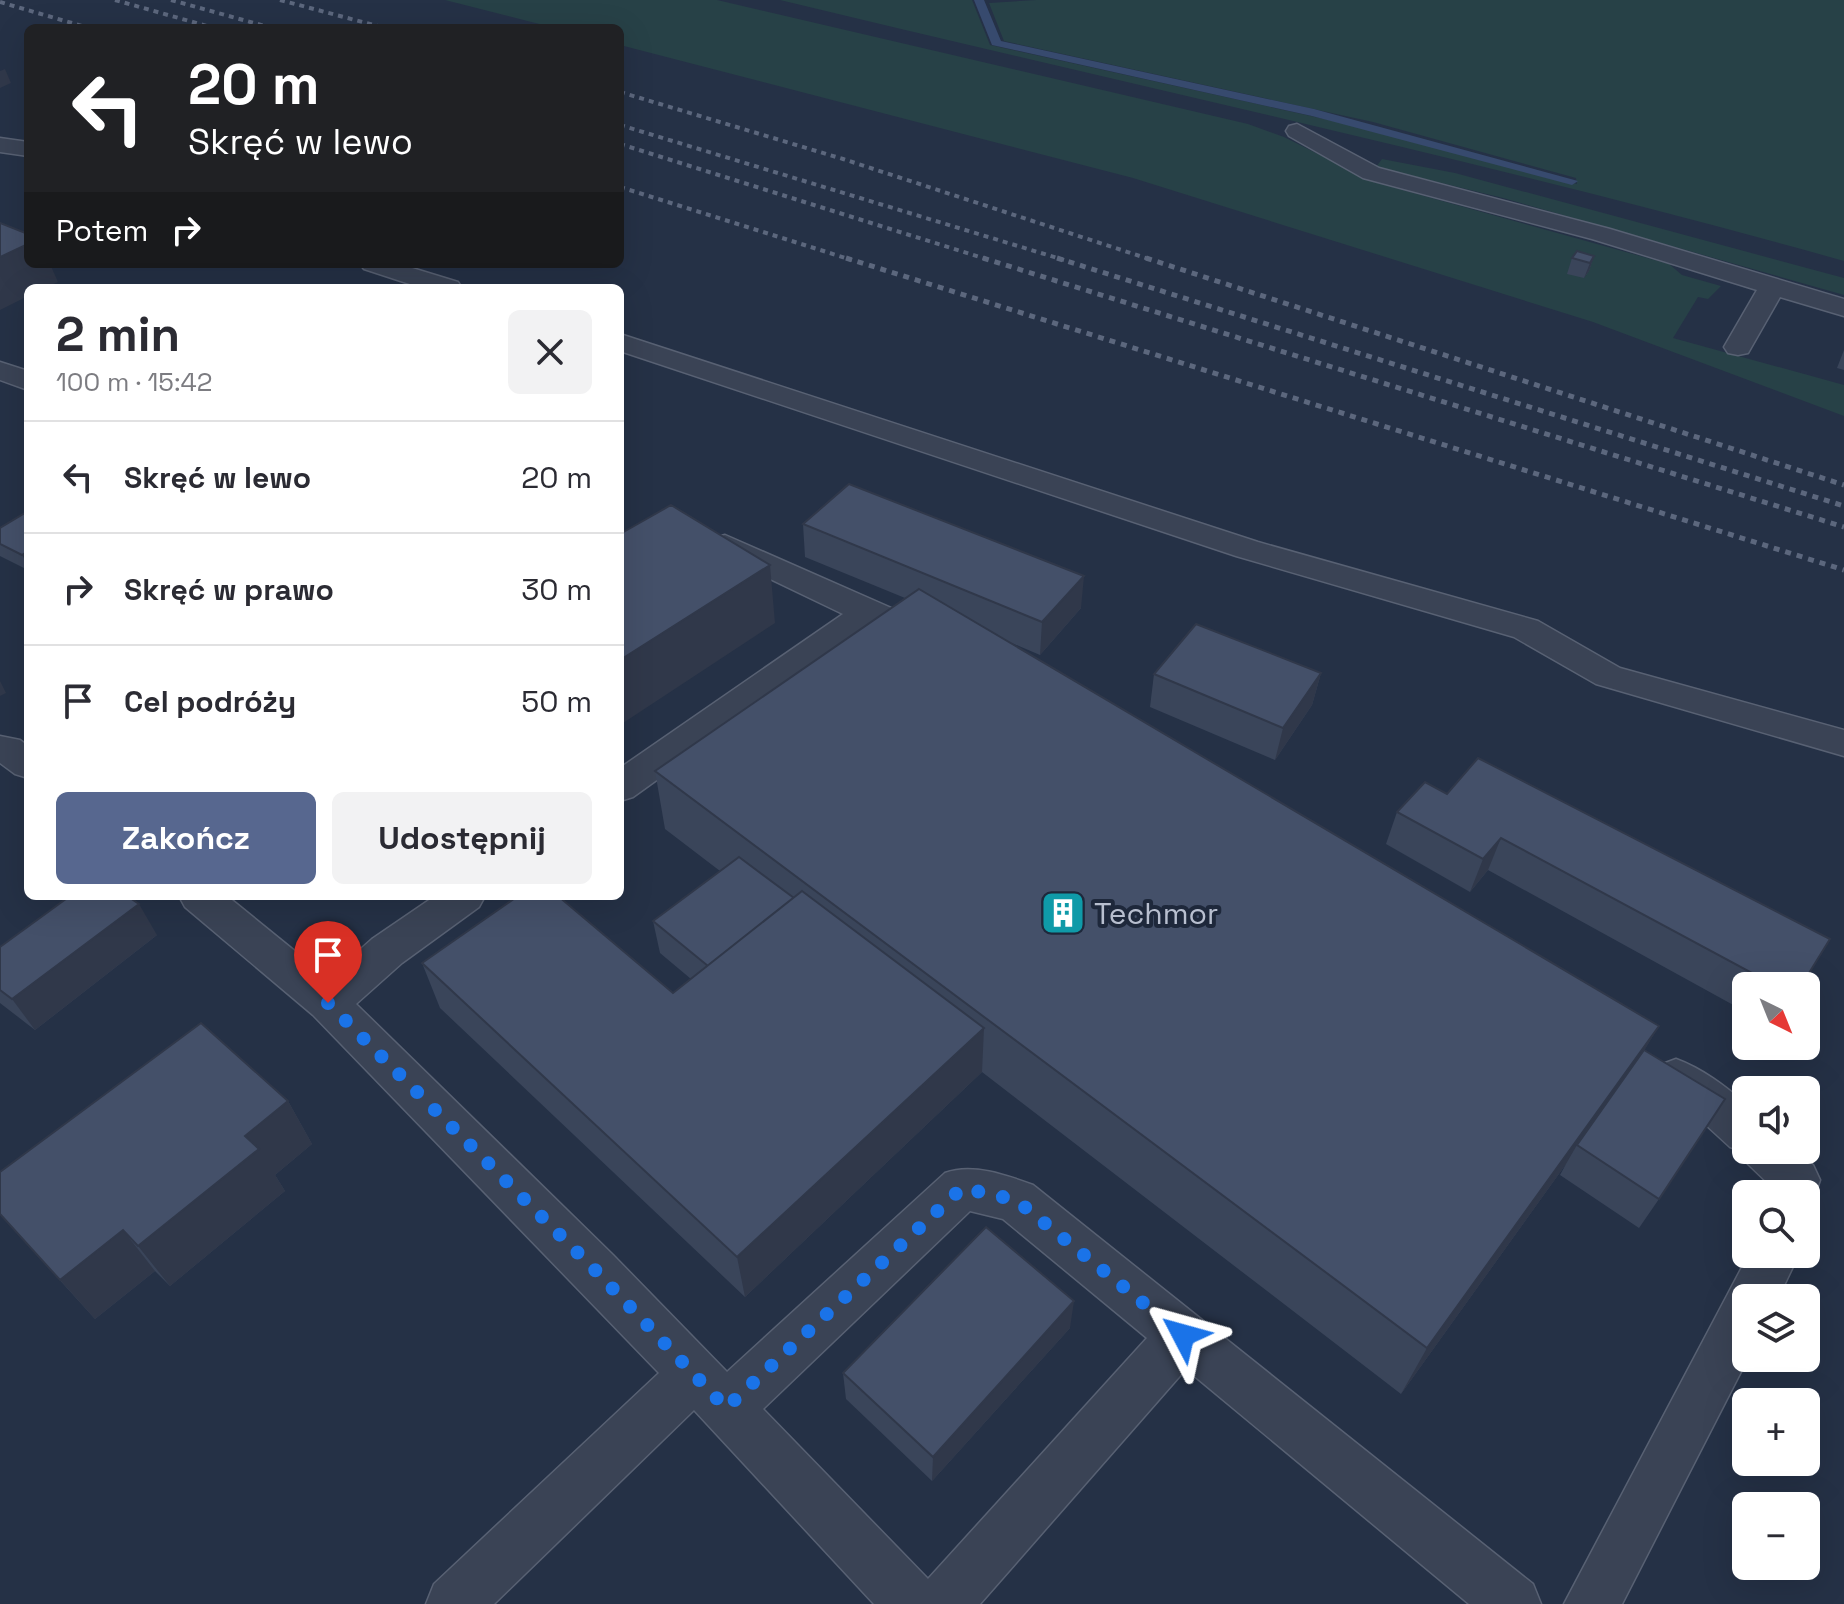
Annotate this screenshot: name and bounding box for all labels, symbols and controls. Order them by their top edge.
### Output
text: 20 m [188,49,320,120]
icon: left [56,56,160,160]
text: Skręć w lewo [188,119,413,165]
icon: right [164,208,208,252]
text: Potem [56,211,148,250]
text: 2 min [56,304,180,365]
button: close [508,310,592,394]
text: 100 m · 15:42 [56,365,212,399]
icon: left [56,455,100,499]
text: Skręć w lewo [124,458,311,497]
text: 20 m [521,458,592,497]
icon: right [56,567,100,611]
text: Skręć w prawo [124,570,334,609]
text: 30 m [521,570,592,609]
icon: arrive [56,679,100,723]
text: Cel podróży [124,682,296,721]
text: 50 m [521,682,592,721]
button: Zakończ [56,792,316,884]
button: Udostępnij [332,792,592,884]
building icon: Techmor [1039,889,1087,937]
place label: Techmor [1094,894,1218,933]
pin [294,921,362,1003]
icon: arrive [306,933,350,977]
north arrow [1732,972,1820,1060]
map controls [1732,972,1820,1580]
button: sound [1732,1076,1820,1164]
button: search [1732,1180,1820,1268]
button: layers [1732,1284,1820,1372]
position arrow [1141,1293,1225,1377]
button: + [1732,1388,1820,1476]
button: − [1732,1492,1820,1580]

